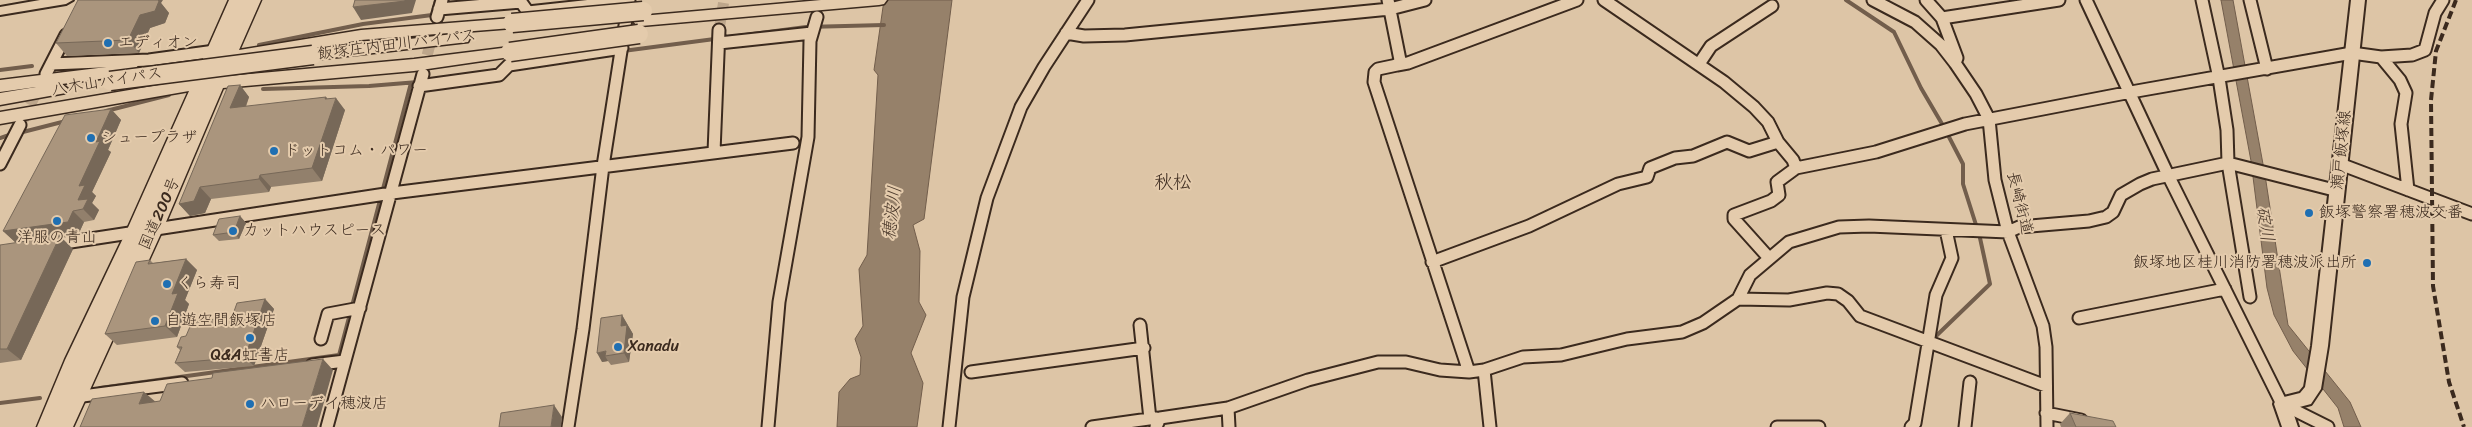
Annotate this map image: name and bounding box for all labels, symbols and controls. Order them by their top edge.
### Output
street label: 飯塚庄内田川バイパス [316,26,478,64]
place label: エディオン [118,33,198,53]
marker: エディオン [102,37,114,49]
street label: 八木山バイパス [50,64,164,100]
street label: 瀬戸飯塚線 [2328,109,2356,191]
place label: シュープラザ [101,128,197,148]
marker: シュープラザ [85,132,97,144]
place label: ドットコム・パワー [284,141,428,161]
marker: ドットコム・パワー [268,145,280,157]
street label: 長崎街道 [2002,170,2036,236]
district label: 秋松 [1154,172,1192,194]
street label: 国道200号 [135,175,185,253]
water label: 穂波川 [879,185,907,241]
place label: 飯塚警察署穂波交番 [2319,203,2463,223]
water label: 碇川 [2251,205,2277,243]
marker: 飯塚警察署穂波交番 [2303,207,2315,219]
marker: 洋服の青山 [51,215,63,227]
place label: カットハウスピース [243,221,386,241]
marker: カットハウスピース [227,225,239,237]
place label: 洋服の青山 [17,228,97,248]
place label: 飯塚地区桂川消防署穂波派出所 [2133,253,2357,273]
marker: 飯塚地区桂川消防署穂波派出所 [2361,257,2373,269]
place label: くら寿司 [177,274,241,294]
marker: くら寿司 [161,278,173,290]
place label: 自遊空間飯塚店 [165,311,277,331]
marker: 自遊空間飯塚店 [149,315,161,327]
marker: Q&A虹書店 [244,332,256,344]
place label: Xanadu [628,337,679,357]
marker: Xanadu [612,341,624,353]
place label: Q&A虹書店 [210,346,290,366]
place label: ハローデイ穂波店 [260,394,388,414]
marker: ハローデイ穂波店 [244,398,256,410]

